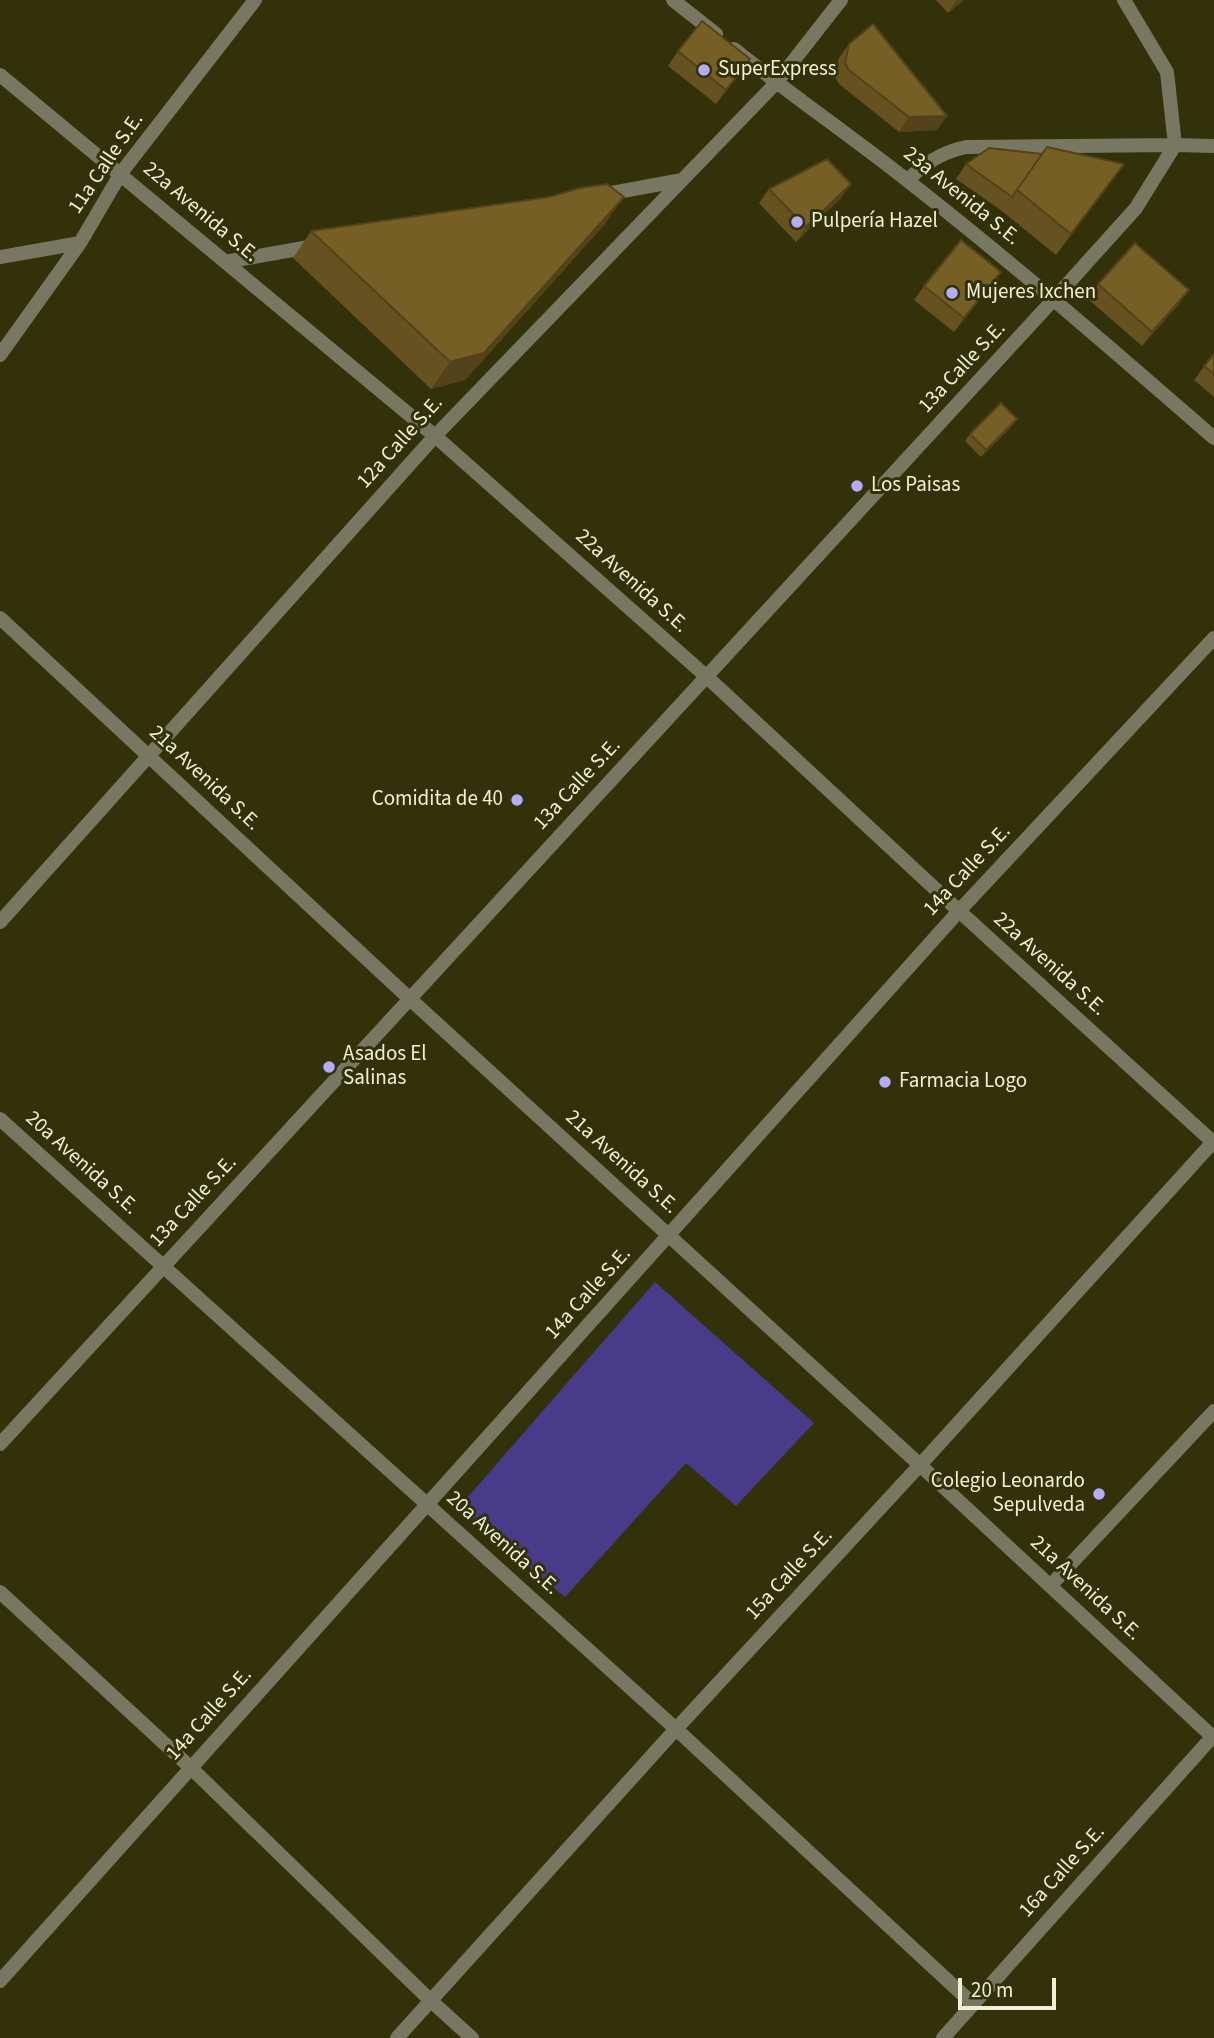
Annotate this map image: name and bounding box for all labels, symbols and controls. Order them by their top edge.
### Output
place label: SuperExpress [718,57,837,83]
marker: SuperExpress [696,62,712,78]
street label: 11a Calle S.E. [64,109,150,219]
street label: 23a Avenida S.E. [898,142,1024,252]
street label: 22a Avenida S.E. [137,157,263,269]
place label: Pulpería Hazel [811,209,938,235]
marker: Pulpería Hazel [789,214,805,230]
place label: Mujeres Ixchen [966,280,1096,306]
marker: Mujeres Ixchen [944,285,960,301]
street label: 13a Calle S.E. [914,317,1012,419]
street label: 12a Calle S.E. [353,391,449,495]
place label: Los Paisas [871,473,960,499]
marker: Los Paisas [849,478,865,494]
street label: 22a Avenida S.E. [569,525,693,639]
street label: 21a Avenida S.E. [143,721,265,837]
street label: 13a Calle S.E. [529,734,627,836]
place label: Comidita de 40 [372,787,503,813]
marker: Comidita de 40 [509,792,525,808]
street label: 14a Calle S.E. [919,820,1017,922]
street label: 22a Avenida S.E. [987,908,1111,1022]
place label: Asados El Salinas [343,1042,427,1092]
marker: Asados El Salinas [321,1059,337,1075]
place label: Farmacia Logo [899,1069,1027,1095]
marker: Farmacia Logo [877,1074,893,1090]
street label: 21a Avenida S.E. [559,1106,683,1220]
street label: 20a Avenida S.E. [19,1107,143,1221]
street label: 13a Calle S.E. [145,1151,243,1253]
street label: 14a Calle S.E. [541,1242,637,1346]
place label: Colegio Leonardo Sepulveda [931,1469,1085,1519]
marker: Colegio Leonardo Sepulveda [1091,1486,1107,1502]
street label: 20a Avenida S.E. [440,1487,564,1601]
street label: 15a Calle S.E. [741,1524,839,1626]
street label: 21a Avenida S.E. [1024,1531,1146,1647]
street label: 14a Calle S.E. [162,1663,258,1767]
street label: 16a Calle S.E. [1015,1820,1111,1924]
scale bar [962,1965,1060,2009]
text: 20 m [971,1975,1013,2005]

